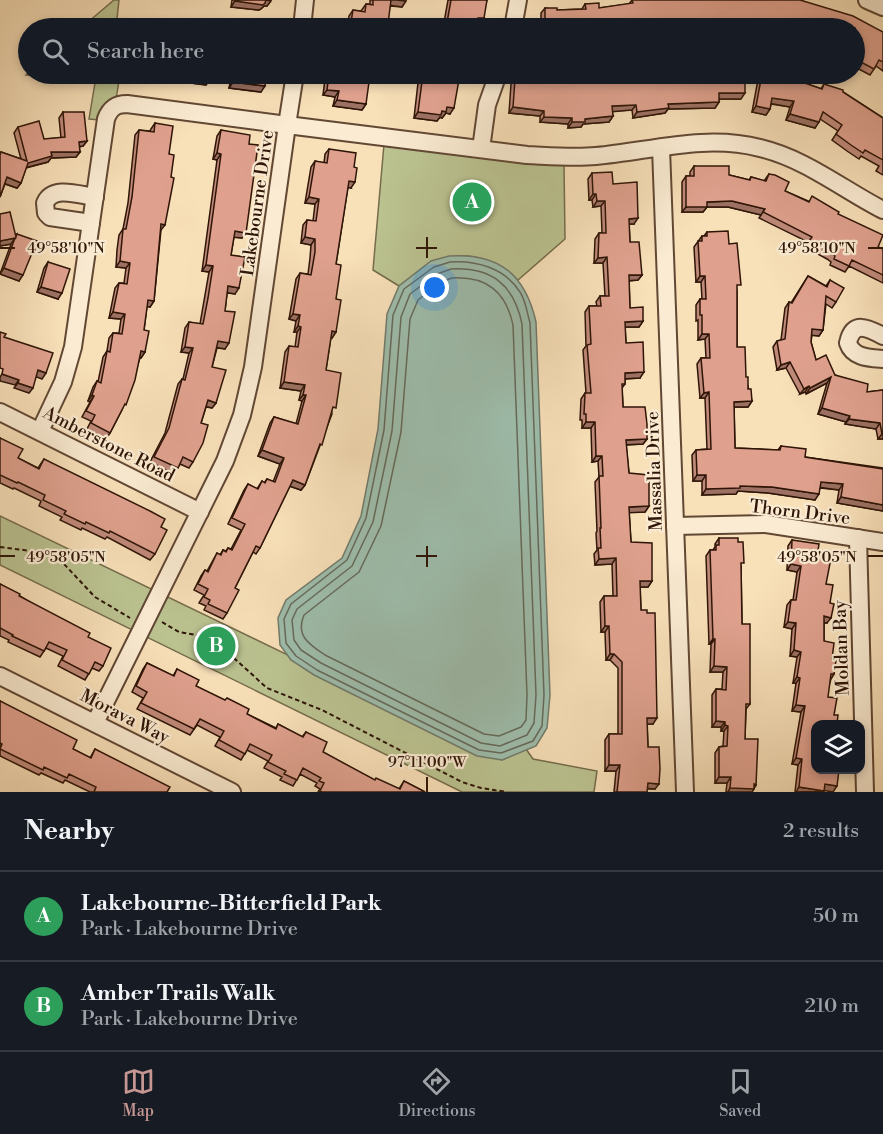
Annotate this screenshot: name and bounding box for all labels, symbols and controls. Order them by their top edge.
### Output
search box [18,18,865,84]
icon: search [39,35,72,68]
text: Search here [87,38,204,65]
street label: Lakebourne Drive [236,128,279,278]
pin: A [452,180,492,224]
text: 49°58'10"N [27,239,105,258]
text: 49°58'10"N [778,239,856,258]
your location [420,273,449,302]
street label: Amberstone Road [38,401,179,488]
street label: Massalia Drive [641,411,668,531]
street label: Thorn Drive [748,495,852,530]
text: 49°58'05"N [26,548,106,567]
text: 49°58'05"N [777,548,857,567]
street label: Moldan Bay [828,600,855,696]
pin: B [196,624,236,668]
street label: Morava Way [76,684,174,749]
map controls [811,720,865,774]
button: layers [811,720,865,774]
text: 97°11'00"W [388,753,467,772]
text: Nearby [24,815,114,847]
text: 2 results [783,819,859,844]
text: Lakebourne-Bitterfield Park [81,890,381,917]
text: A [36,904,51,929]
text: 50 m [813,904,859,929]
text: Park · Lakebourne Drive [81,917,298,942]
text: Amber Trails Walk [81,980,275,1007]
text: B [36,994,51,1019]
text: 210 m [804,994,859,1019]
text: Park · Lakebourne Drive [81,1007,298,1032]
tab: Map [122,1065,155,1121]
tab: Directions [398,1065,476,1121]
tab: Saved [719,1065,761,1121]

